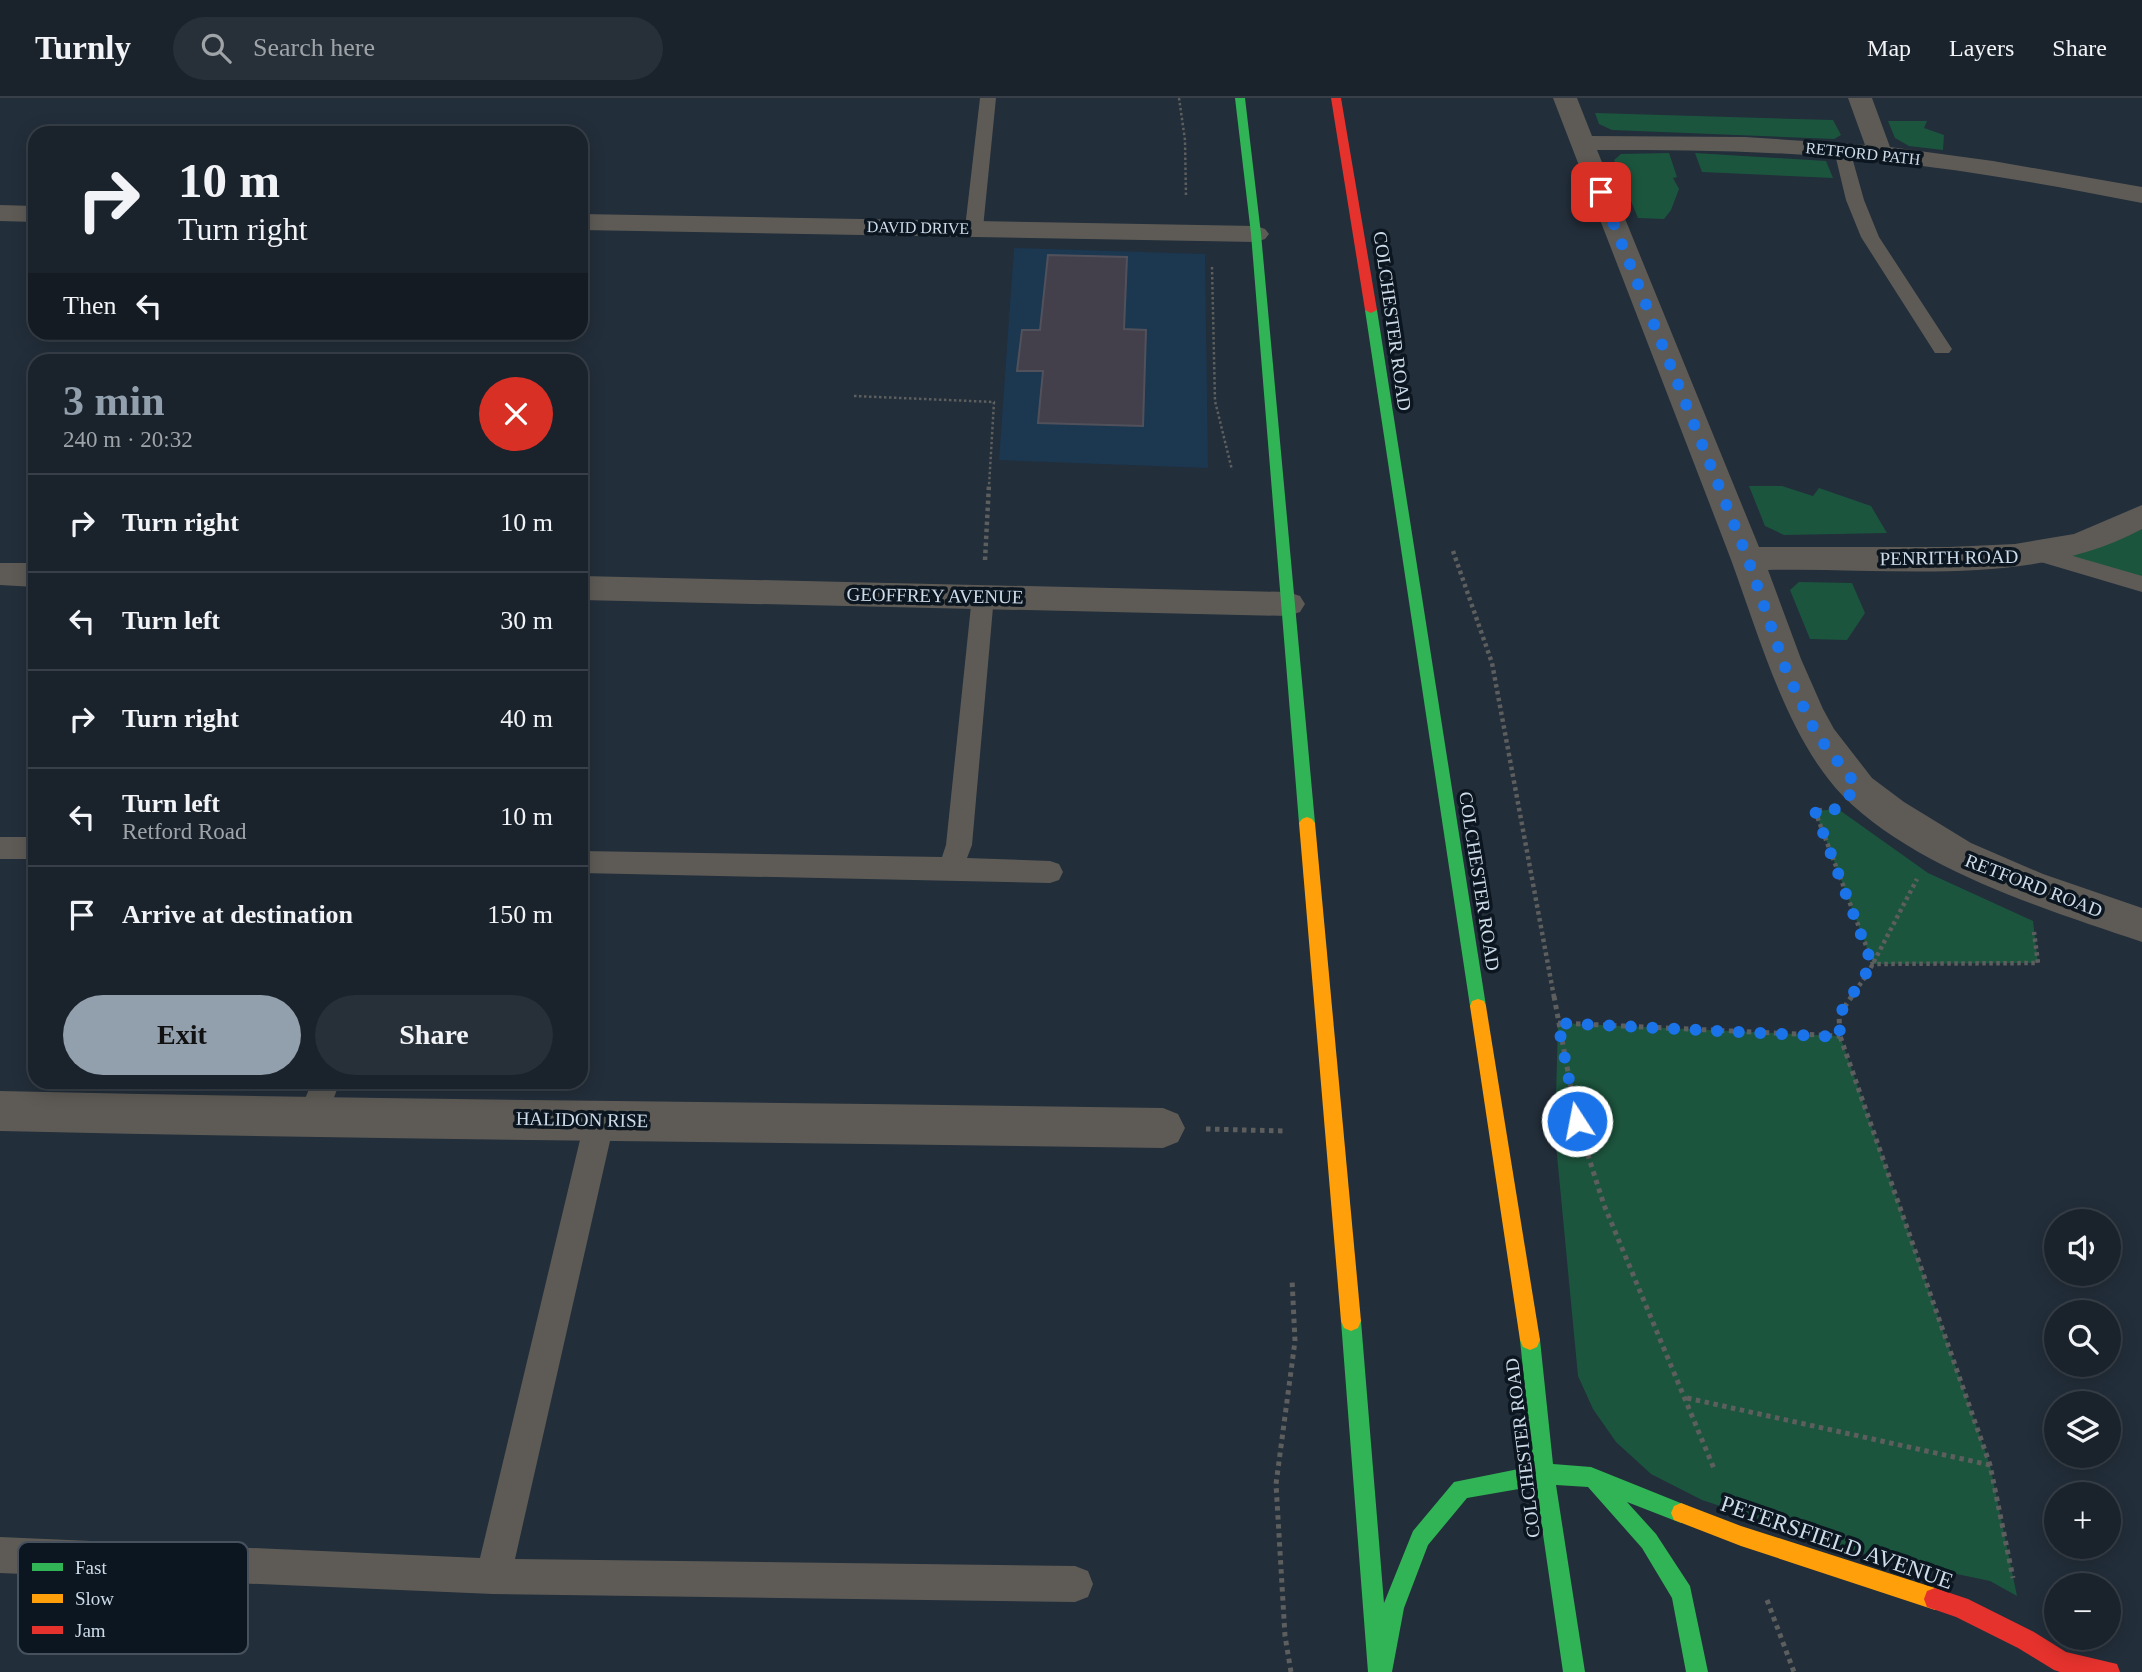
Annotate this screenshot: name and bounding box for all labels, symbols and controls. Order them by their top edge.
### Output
search box [173,17,663,80]
icon: search [197,29,235,67]
text: Turnly [35,30,131,66]
text: Search here [253,33,375,62]
text: Map [1867,35,1911,61]
text: Layers [1949,35,2014,61]
text: Share [2052,35,2107,61]
street label: RETFORD PATH [1805,139,1922,168]
text: 10 m [178,153,280,208]
icon: right [63,154,154,245]
pin [1571,162,1631,222]
icon: arrive [1582,173,1620,211]
text: Turn right [178,211,308,247]
street label: DAVID DRIVE [867,218,969,237]
street label: COLCHESTER ROAD [1370,230,1416,412]
icon: left [130,287,168,325]
text: Then [63,291,116,320]
button: close [479,377,553,451]
text: 3 min [63,378,165,424]
text: 240 m · 20:32 [63,427,193,452]
icon: right [63,504,101,542]
text: Turn right [122,508,239,537]
text: 10 m [500,508,553,537]
street label: PENRITH ROAD [1879,546,2019,569]
street label: GEOFFREY AVENUE [846,583,1024,608]
icon: left [63,602,101,640]
text: Turn left [122,606,220,635]
text: 30 m [500,606,553,635]
icon: right [63,700,101,738]
text: Turn right [122,704,239,733]
text: 40 m [500,704,553,733]
text: Turn left [122,789,220,818]
street label: COLCHESTER ROAD [1455,790,1504,972]
icon: left [63,798,101,836]
text: 10 m [500,802,553,831]
text: Retford Road [122,819,247,844]
street label: RETFORD ROAD [1962,850,2105,921]
icon: arrive [63,896,101,934]
text: Arrive at destination [122,900,353,929]
text: 150 m [487,900,553,929]
button: Exit [63,995,301,1075]
button: Share [315,995,553,1075]
position arrow [1540,1084,1614,1158]
street label: HALIDON RISE [516,1108,648,1131]
map controls [2044,1209,2121,1650]
button: sound [2044,1209,2121,1286]
button: search [2044,1300,2121,1377]
street label: COLCHESTER ROAD [1501,1357,1544,1539]
button: layers [2044,1391,2121,1468]
button: + [2044,1482,2121,1559]
street label: PETERSFIELD AVENUE [1717,1491,1956,1594]
legend [18,1542,248,1654]
text: Fast [75,1557,107,1578]
button: − [2044,1573,2121,1650]
text: Slow [75,1588,114,1609]
text: Jam [75,1620,106,1641]

